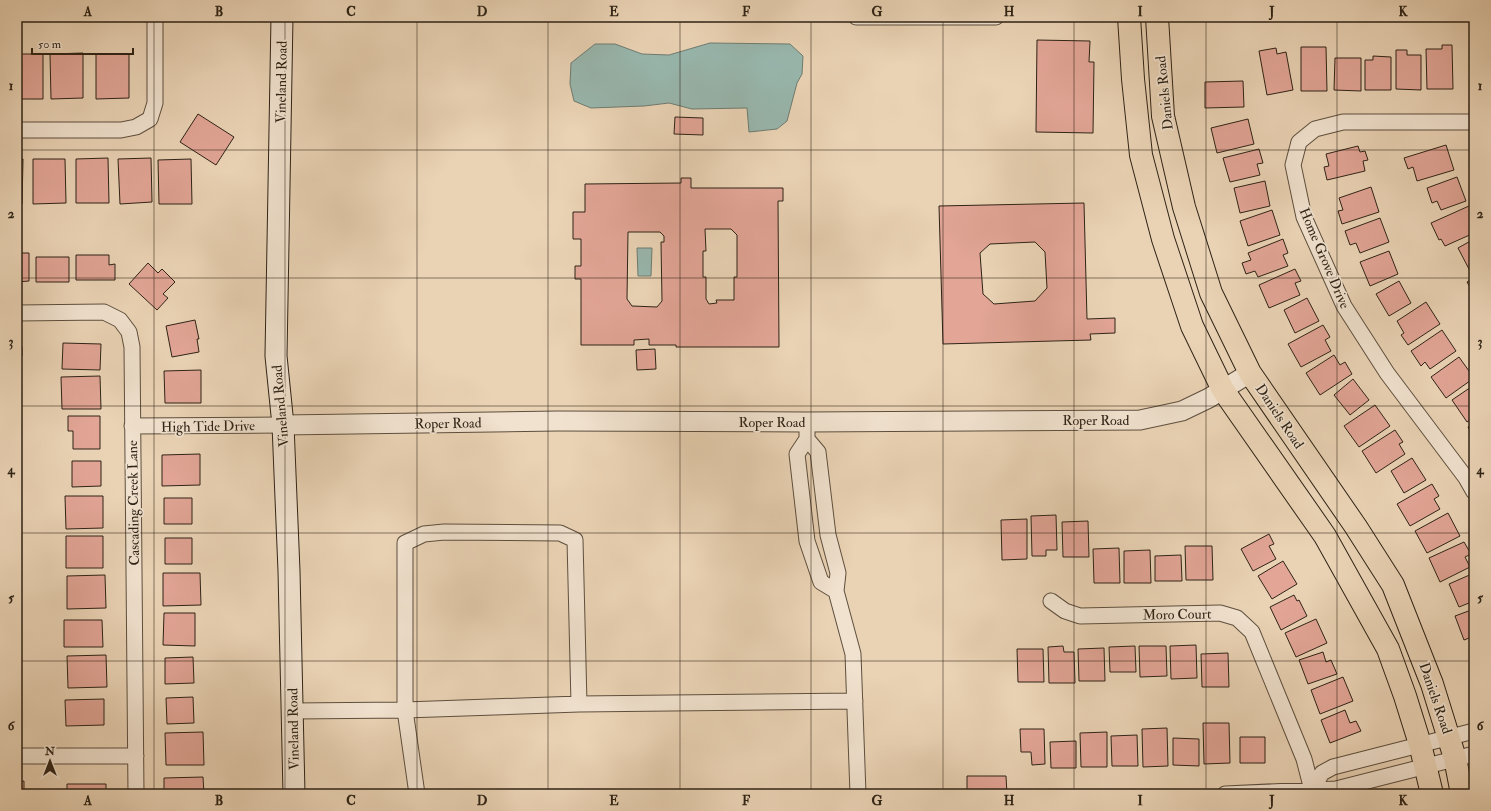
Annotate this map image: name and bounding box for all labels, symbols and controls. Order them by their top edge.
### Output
text: A [83,4,93,20]
text: B [215,4,223,20]
text: C [346,4,356,20]
text: D [477,4,488,20]
text: E [609,4,619,20]
text: F [742,4,751,20]
text: G [872,4,883,20]
text: H [1004,4,1015,20]
text: I [1137,4,1143,20]
text: J [1268,4,1275,21]
text: K [1398,4,1408,20]
scale bar [32,30,133,56]
text: 50 m [38,37,62,52]
street label: Vineland Road [272,41,291,123]
street label: Daniels Road [1152,55,1177,131]
text: 1 [9,78,14,94]
text: 1 [1478,78,1483,94]
street label: Home Grove Drive [1296,205,1354,311]
text: 2 [8,206,15,222]
text: 2 [1477,206,1484,222]
text: 3 [9,334,14,350]
text: 3 [1478,334,1483,350]
street label: Vineland Road [268,364,293,448]
street label: Daniels Road [1252,381,1308,452]
street label: Roper Road [1063,412,1130,430]
street label: Roper Road [414,414,482,434]
street label: Roper Road [739,414,806,432]
street label: High Tide Drive [161,417,255,436]
street label: Cascading Creek Lane [124,440,143,566]
text: 4 [6,462,15,478]
text: 4 [1475,462,1484,478]
text: 5 [8,590,14,606]
text: 5 [1477,590,1483,606]
street label: Moro Court [1142,605,1212,624]
street label: Daniels Road [1415,660,1456,736]
street label: Vineland Road [284,688,303,770]
text: 6 [8,718,16,734]
text: 6 [1477,718,1485,734]
north arrow [30,741,70,781]
text: N [44,745,56,758]
text: A [83,793,93,809]
text: B [215,793,223,809]
text: C [346,793,356,809]
text: D [477,793,488,809]
text: E [609,793,619,809]
text: F [742,793,751,809]
text: G [872,793,883,809]
text: H [1004,793,1015,809]
text: I [1137,793,1143,809]
text: J [1268,793,1275,810]
text: K [1398,793,1408,809]

